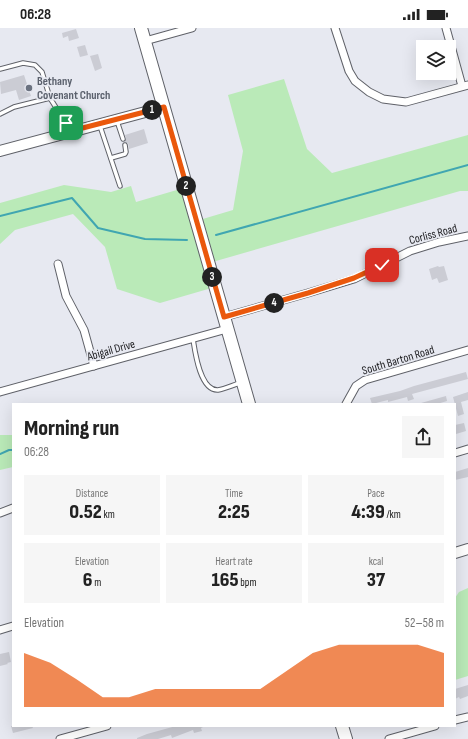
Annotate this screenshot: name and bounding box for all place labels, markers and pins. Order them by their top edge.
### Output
place label: Bethany Covenant Church [37,74,110,103]
marker: Bethany Covenant Church [24,83,34,93]
pin: 1 [142,100,162,120]
pin [49,106,83,140]
pin: 2 [176,176,196,196]
pin [365,248,399,282]
pin: 3 [202,267,222,287]
pin: 4 [264,293,284,313]

